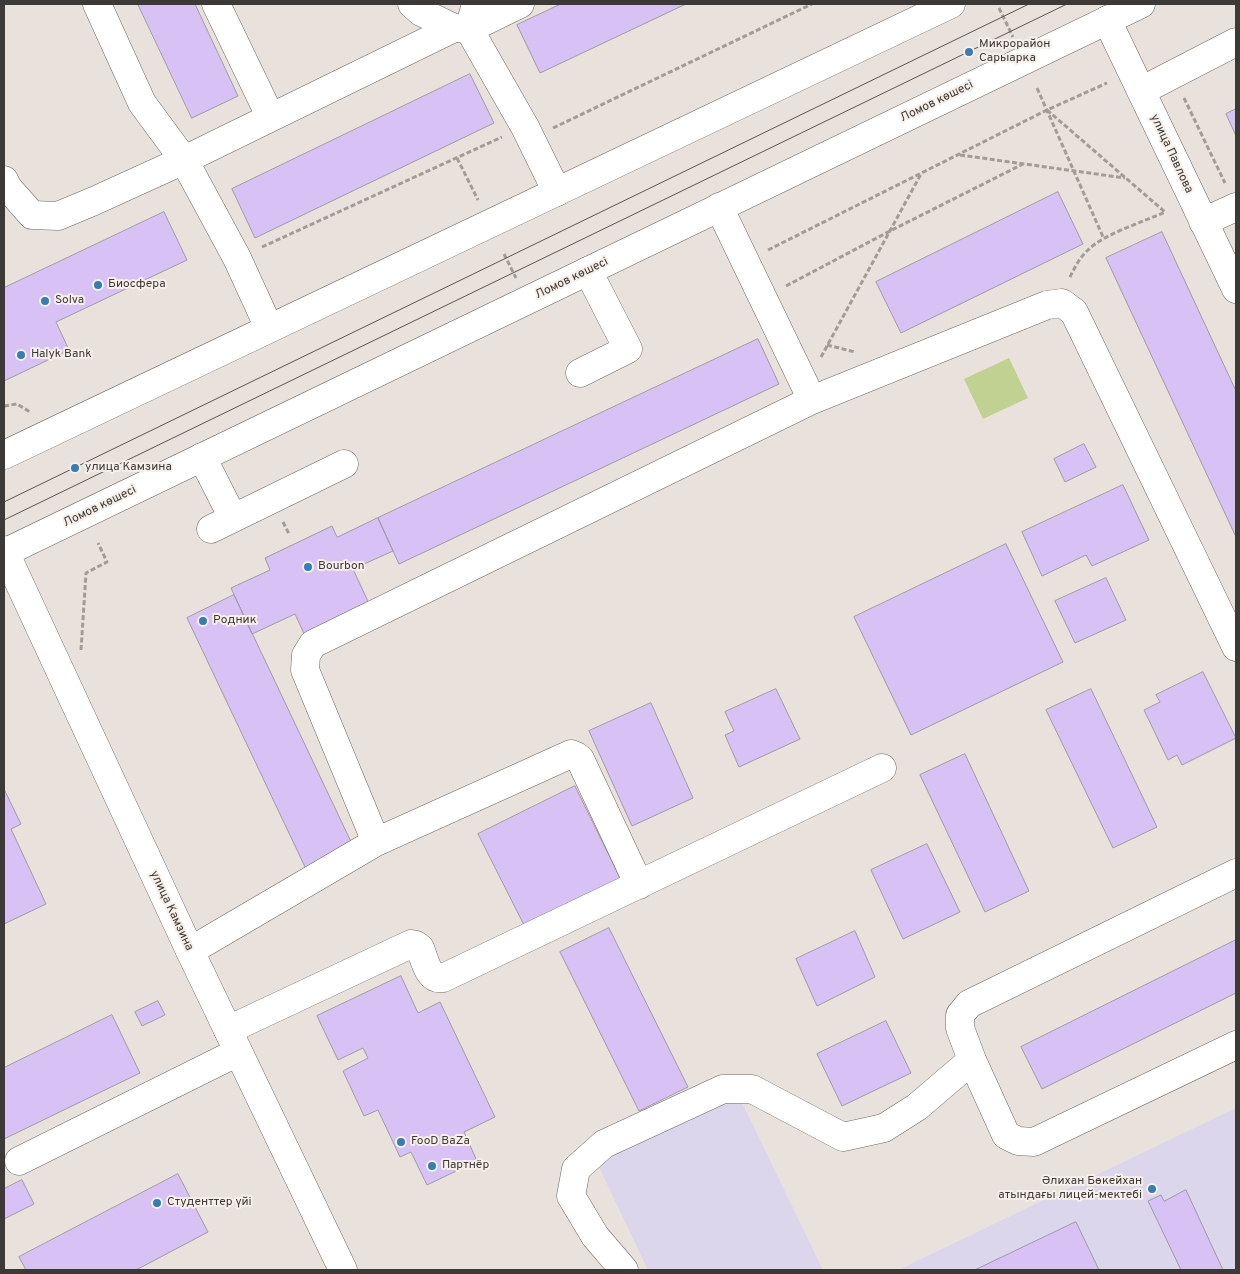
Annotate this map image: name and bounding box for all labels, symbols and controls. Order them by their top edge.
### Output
place label: Микрорайон Сарыарка [979,38,1050,66]
marker: Микрорайон Сарыарка [963,46,975,58]
street label: Ломов көшесі [898,78,976,126]
street label: улица Павлова [1146,112,1196,196]
street label: Ломов көшесі [533,255,611,303]
place label: Биосфера [108,278,165,292]
marker: Биосфера [92,279,104,291]
place label: Solva [55,294,84,308]
marker: Solva [39,295,51,307]
place label: Halyk Bank [31,348,92,362]
marker: Halyk Bank [15,349,27,361]
place label: улица Камзина [85,461,172,475]
marker: улица Камзина [69,462,81,474]
street label: Ломов көшесі [61,483,139,531]
place label: Bourbon [318,560,364,574]
marker: Bourbon [302,561,314,573]
place label: Родник [213,614,257,628]
marker: Родник [197,615,209,627]
street label: улица Камзина [146,869,196,953]
place label: FooD BaZa [411,1135,470,1149]
marker: FooD BaZa [395,1136,407,1148]
place label: Партнёр [442,1159,489,1173]
marker: Партнёр [426,1160,438,1172]
place label: Әлихан Бөкейхан атындағы лицей-мектебі [998,1175,1142,1203]
marker: Әлихан Бөкейхан атындағы лицей-мектебі [1146,1183,1158,1195]
place label: Студенттер үйі [167,1196,252,1210]
marker: Студенттер үйі [151,1197,163,1209]

